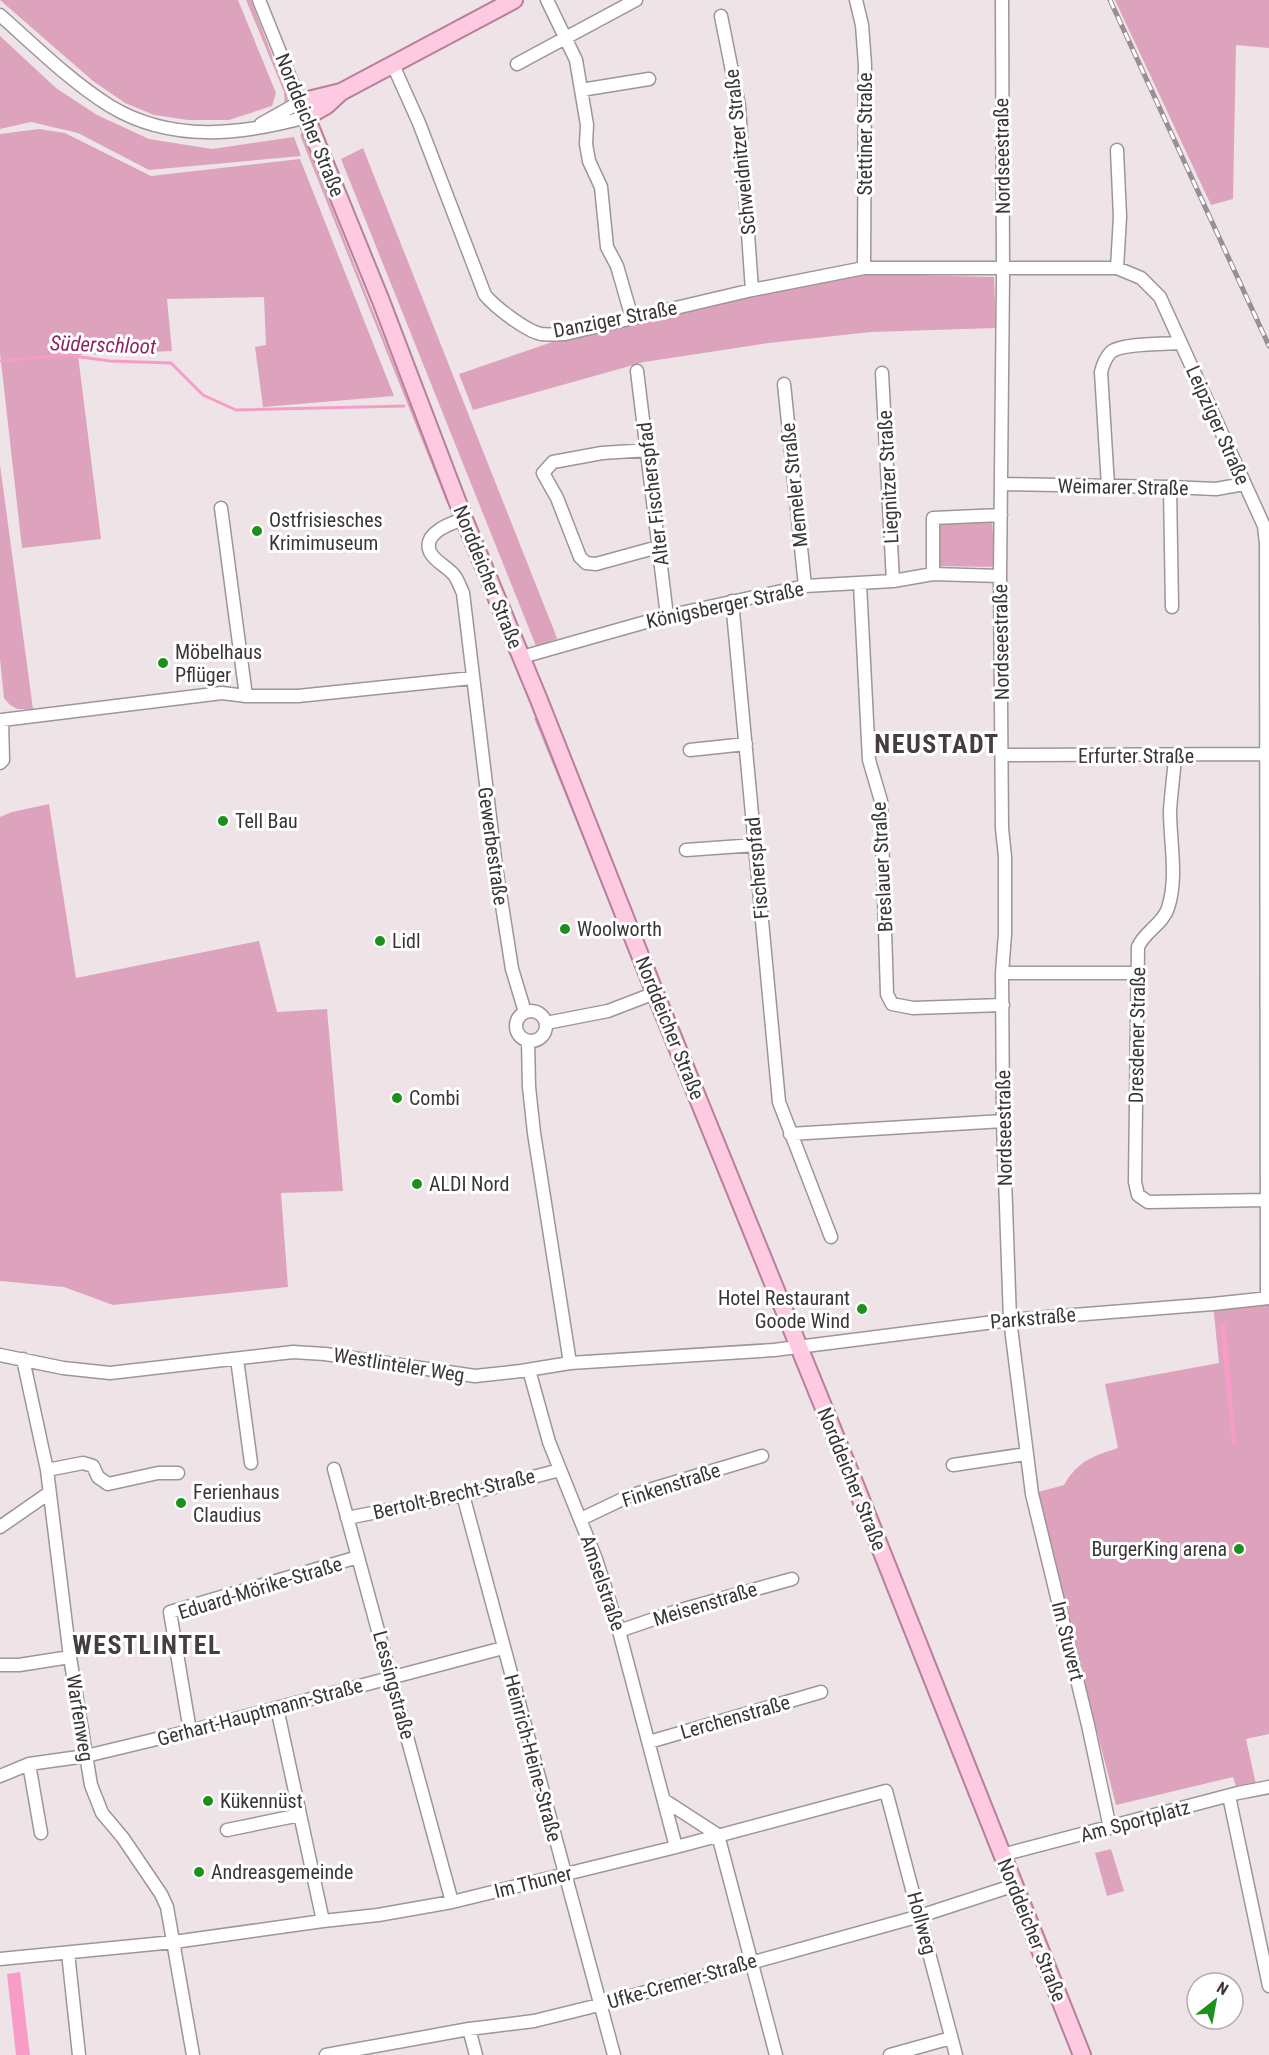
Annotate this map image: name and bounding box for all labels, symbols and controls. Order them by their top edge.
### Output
street label: Norddeicher Straße [270,50,350,200]
street label: Schweidnitzer Straße [719,68,761,236]
street label: Stettiner Straße [853,72,877,196]
street label: Nordseestraße [989,98,1015,214]
street label: Danziger Straße [551,295,679,343]
water label: Süderschloot [50,331,157,359]
street label: Leipziger Straße [1181,362,1255,488]
street label: Liegnitzer Straße [873,410,903,544]
street label: Alter Fischerspfad [632,421,674,567]
street label: Memeler Straße [776,422,812,548]
street label: Weimarer Straße [1057,474,1189,500]
street label: Norddeicher Straße [448,502,528,652]
place label: Ostfrisiesches Krimimuseum [269,508,383,555]
marker: Ostfrisiesches Krimimuseum [250,524,264,538]
street label: Königsberger Straße [644,577,806,633]
street label: Nordseestraße [988,584,1014,700]
place label: Möbelhaus Pflüger [175,640,262,687]
marker: Möbelhaus Pflüger [156,656,170,670]
district label: NEUSTADT [874,729,1000,759]
street label: Erfurter Straße [1078,744,1194,768]
street label: Gewerbestraße [473,785,513,907]
street label: Breslauer Straße [867,801,897,933]
place label: Tell Bau [235,809,298,833]
marker: Tell Bau [216,814,230,828]
street label: Fischerspfad [741,816,773,920]
place label: Woolworth [577,917,662,941]
marker: Woolworth [558,922,572,936]
place label: Lidl [392,929,421,953]
marker: Lidl [373,934,387,948]
street label: Norddeicher Straße [630,953,710,1103]
street label: Dresdener Straße [1124,967,1150,1103]
street label: Nordseestraße [991,1070,1017,1186]
place label: Combi [409,1086,460,1110]
marker: Combi [390,1091,404,1105]
place label: ALDI Nord [429,1172,509,1196]
marker: ALDI Nord [410,1177,424,1191]
place label: Hotel Restaurant Goode Wind [718,1286,850,1333]
marker: Hotel Restaurant Goode Wind [855,1302,869,1316]
street label: Parkstraße [989,1302,1077,1334]
street label: Westlinteler Weg [332,1343,466,1387]
street label: Norddeicher Straße [812,1404,892,1554]
street label: Finkenstraße [619,1458,723,1512]
street label: Bertolt-Brecht-Straße [371,1464,537,1524]
place label: Ferienhaus Claudius [193,1480,280,1527]
marker: Ferienhaus Claudius [174,1496,188,1510]
street label: Amselstraße [575,1532,631,1634]
place label: BurgerKing arena [1091,1537,1227,1561]
marker: BurgerKing arena [1232,1542,1246,1556]
street label: Eduard-Mörike-Straße [175,1552,345,1624]
street label: Meisenstraße [650,1577,760,1631]
street label: Im Stuvert [1047,1599,1089,1683]
street label: Lessingstraße [368,1628,420,1742]
district label: WESTLINTEL [72,1630,222,1660]
street label: Heinrich-Heine-Straße [499,1672,567,1844]
street label: Warfenweg [61,1673,99,1763]
street label: Gerhart-Hauptmann-Straße [155,1673,365,1751]
street label: Lerchenstraße [677,1690,793,1744]
place label: Kükennüst [220,1789,303,1813]
marker: Kükennüst [201,1794,215,1808]
street label: Am Sportplatz [1077,1795,1193,1847]
street label: Norddeicher Straße [992,1855,1072,2005]
place label: Andreasgemeinde [211,1860,353,1884]
street label: Im Thuner [492,1861,574,1903]
marker: Andreasgemeinde [192,1865,206,1879]
street label: Hollweg [902,1889,942,1957]
street label: Ufke-Cremer-Straße [605,1948,759,2014]
north arrow [1185,1971,1245,2031]
text: N [1213,1978,1232,1999]

